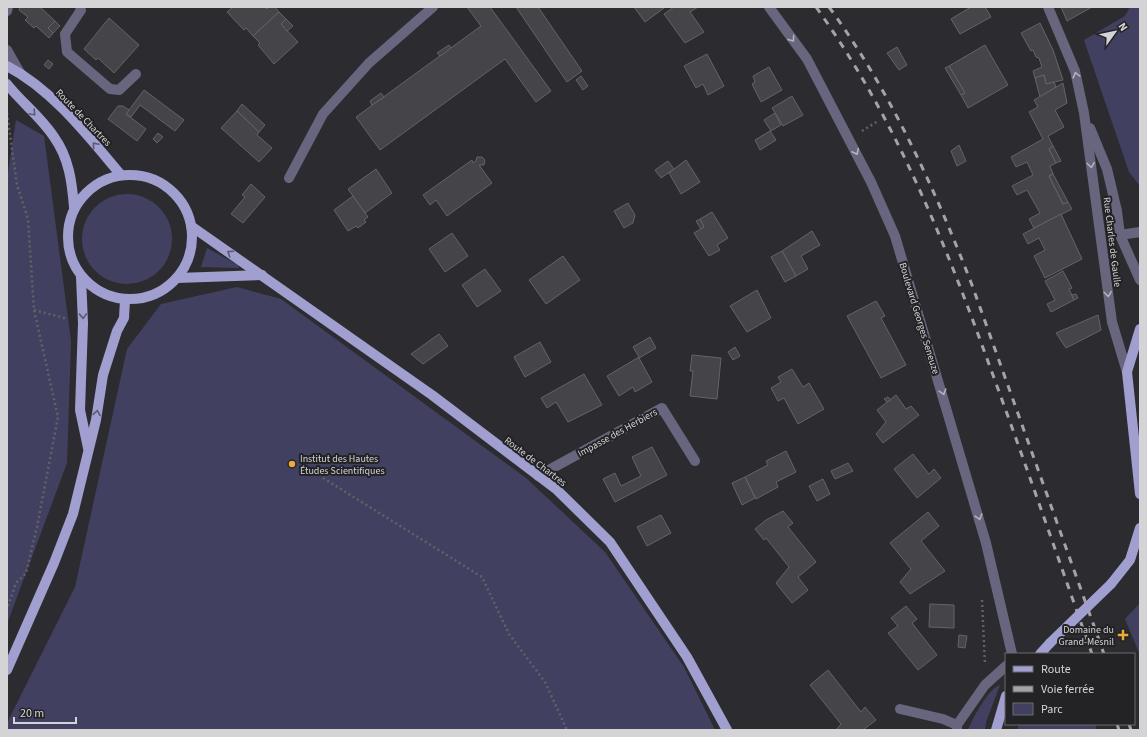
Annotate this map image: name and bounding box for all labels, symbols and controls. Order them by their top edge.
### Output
north arrow [1095,12,1135,52]
text: N [1115,20,1131,34]
one-way arrow [787,34,794,41]
one-way arrow [1072,71,1080,78]
street label: Route de Chartres [52,86,114,149]
one-way arrow [28,108,35,115]
one-way arrow [93,143,100,150]
one-way arrow [851,148,858,155]
one-way arrow [1086,162,1095,168]
street label: Rue Charles de Gaulle [1100,196,1124,288]
one-way arrow [227,250,234,258]
street label: Boulevard Georges Seneuze [895,261,943,376]
one-way arrow [1103,291,1112,297]
one-way arrow [78,313,87,319]
one-way arrow [938,388,947,395]
street label: Impasse des Herbiers [575,405,660,461]
one-way arrow [92,410,101,416]
street label: Route de Chartres [501,434,569,490]
place label: Institut des Hautes Études Scientifiques [300,452,385,478]
marker: Institut des Hautes Études Scientifiques [287,459,297,469]
one-way arrow [974,513,983,520]
place label: Domaine du Grand-Mesnil [1059,623,1114,649]
marker: Domaine du Grand-Mesnil [1117,629,1129,641]
legend [1005,653,1135,725]
text: Route [1041,661,1071,678]
text: Voie ferrée [1041,681,1094,698]
scale bar [14,699,76,725]
text: Parc [1041,701,1063,718]
text: 20 m [20,705,44,722]

